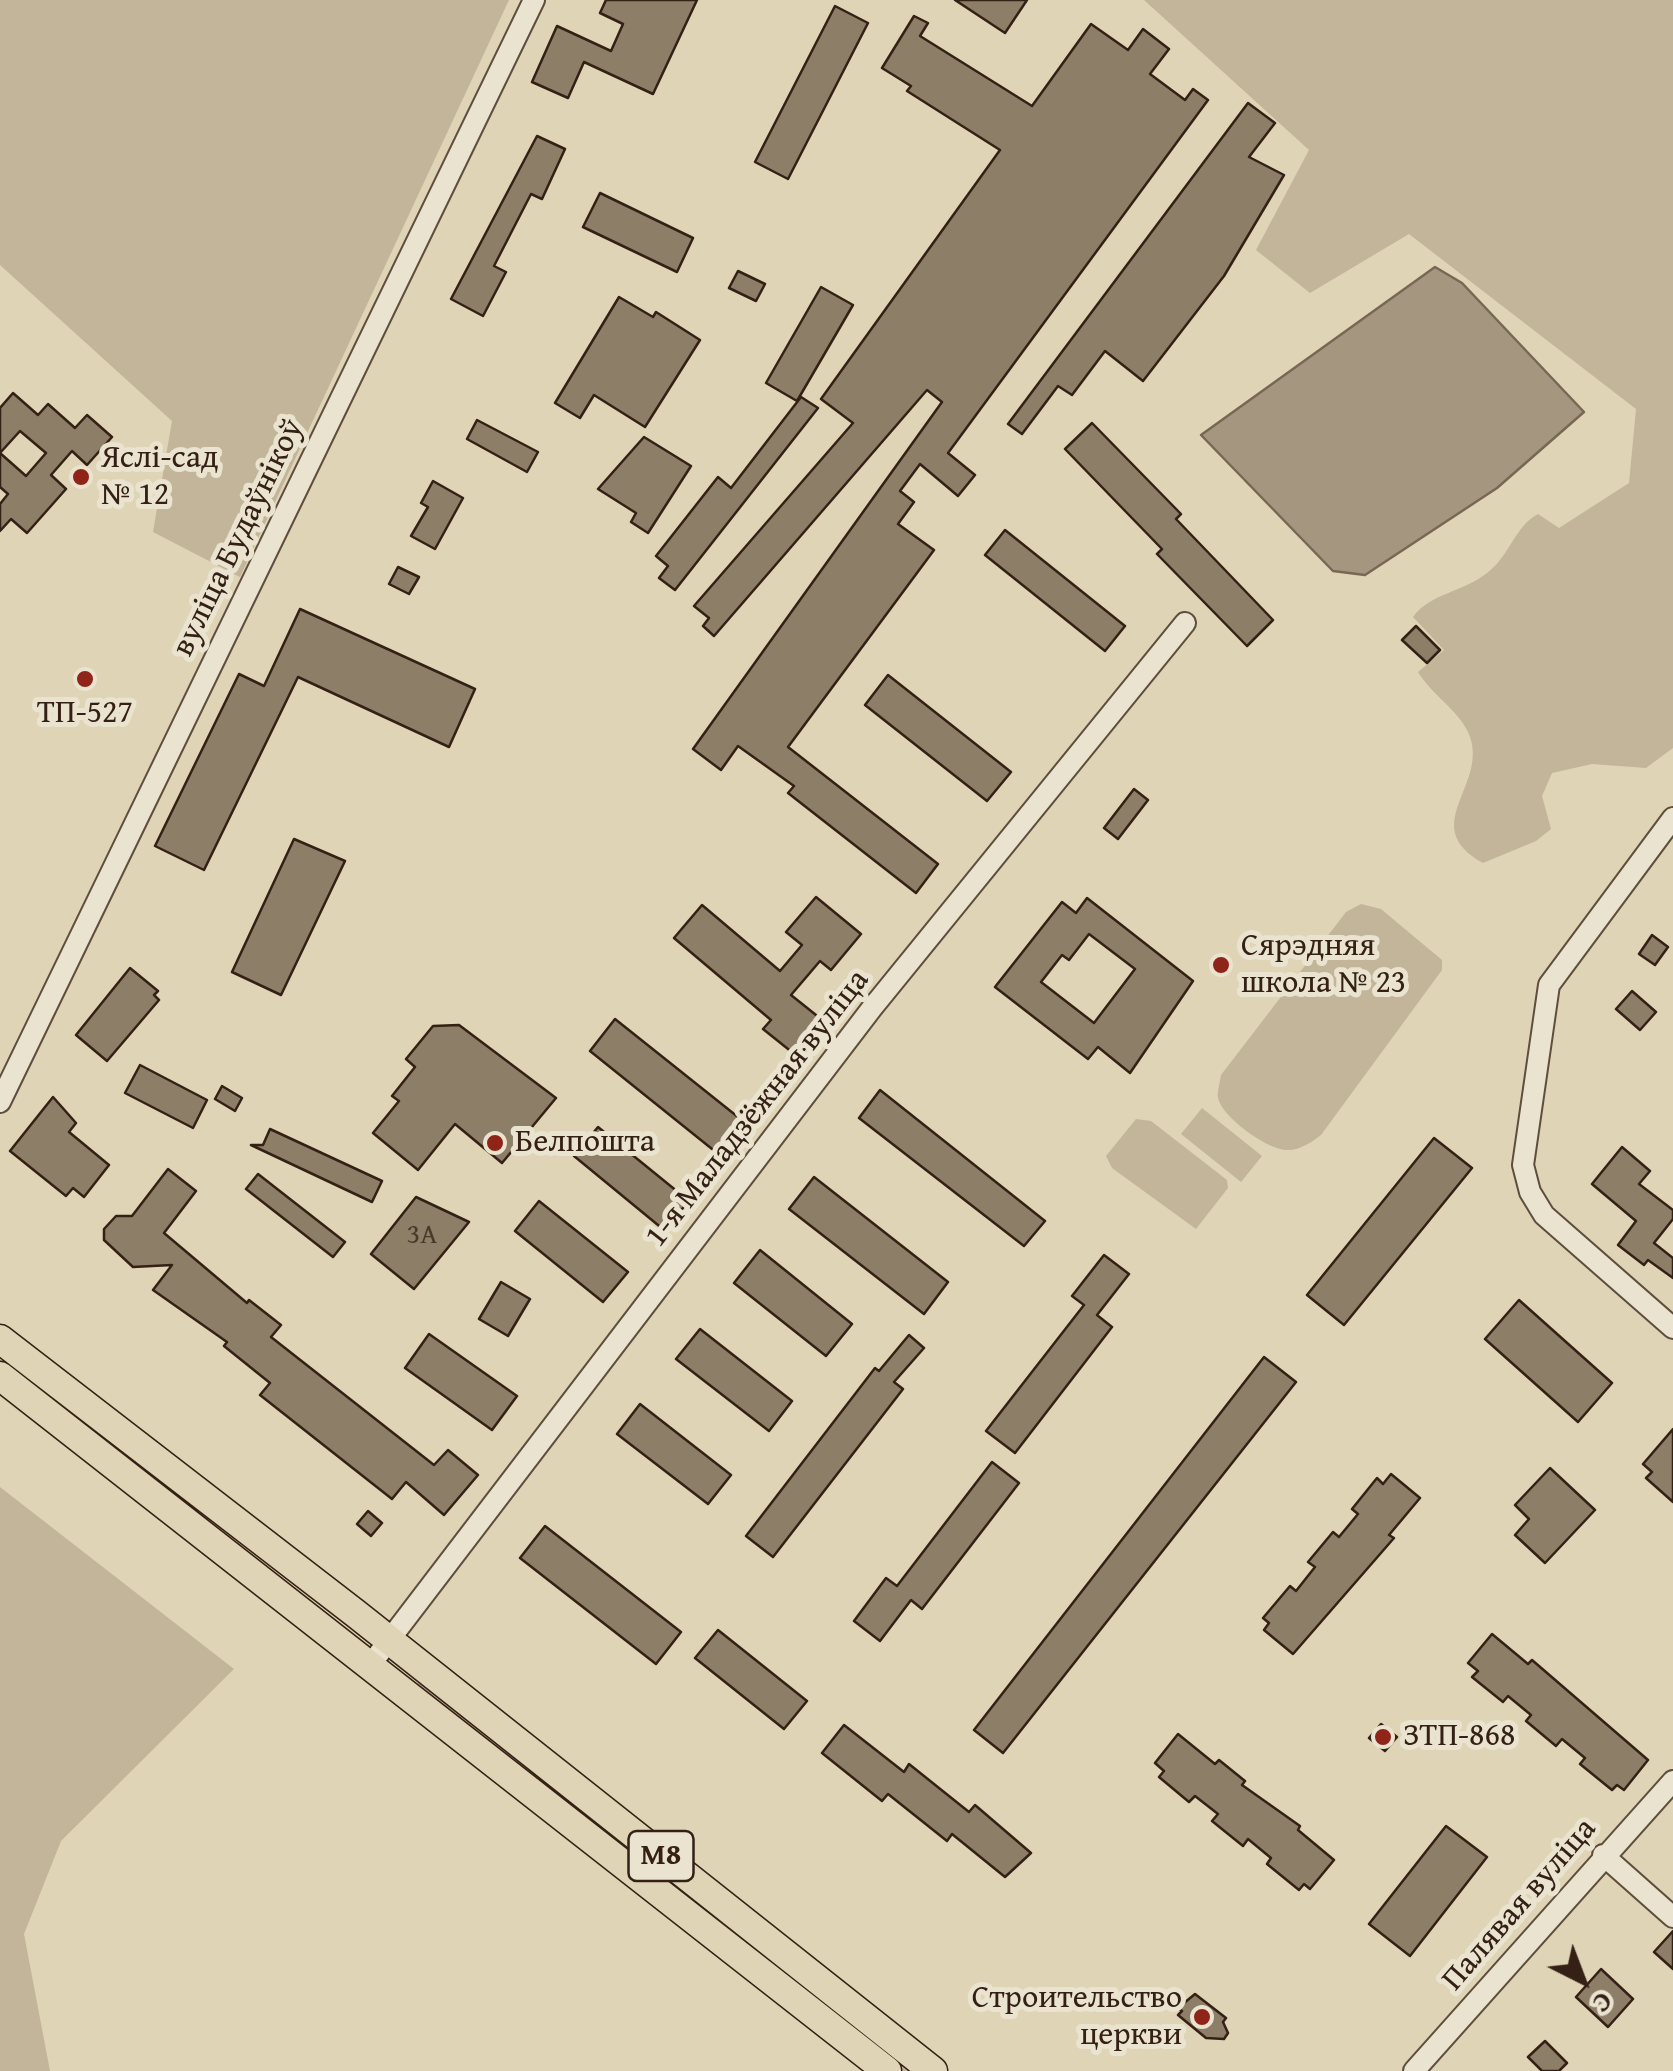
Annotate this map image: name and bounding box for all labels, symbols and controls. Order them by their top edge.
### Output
street label: вуліца Будаўнікоў [165,413,313,663]
place label: Яслі-сад № 12 [101,440,218,515]
marker: Яслі-сад № 12 [70,466,92,488]
marker: ТП-527 [74,668,96,690]
place label: ТП-527 [37,695,133,733]
place label: Сярэдняя школа № 23 [1241,928,1406,1003]
marker: Сярэдняя школа № 23 [1210,954,1232,976]
street label: 1-я Маладзёжная вуліца [638,963,878,1255]
place label: Белпошта [515,1124,655,1162]
marker: Белпошта [484,1132,506,1154]
house number: 3А [407,1219,437,1253]
place label: ЗТП-868 [1403,1718,1515,1756]
marker: ЗТП-868 [1372,1726,1394,1748]
street label: Палявая вуліца [1435,1811,1605,1999]
road number: М8 [628,1831,694,1881]
north arrow [1533,1931,1633,2031]
place label: Строительство церкви [972,1980,1182,2055]
text: С [1584,1983,1623,2024]
marker: Строительство церкви [1191,2006,1213,2028]

